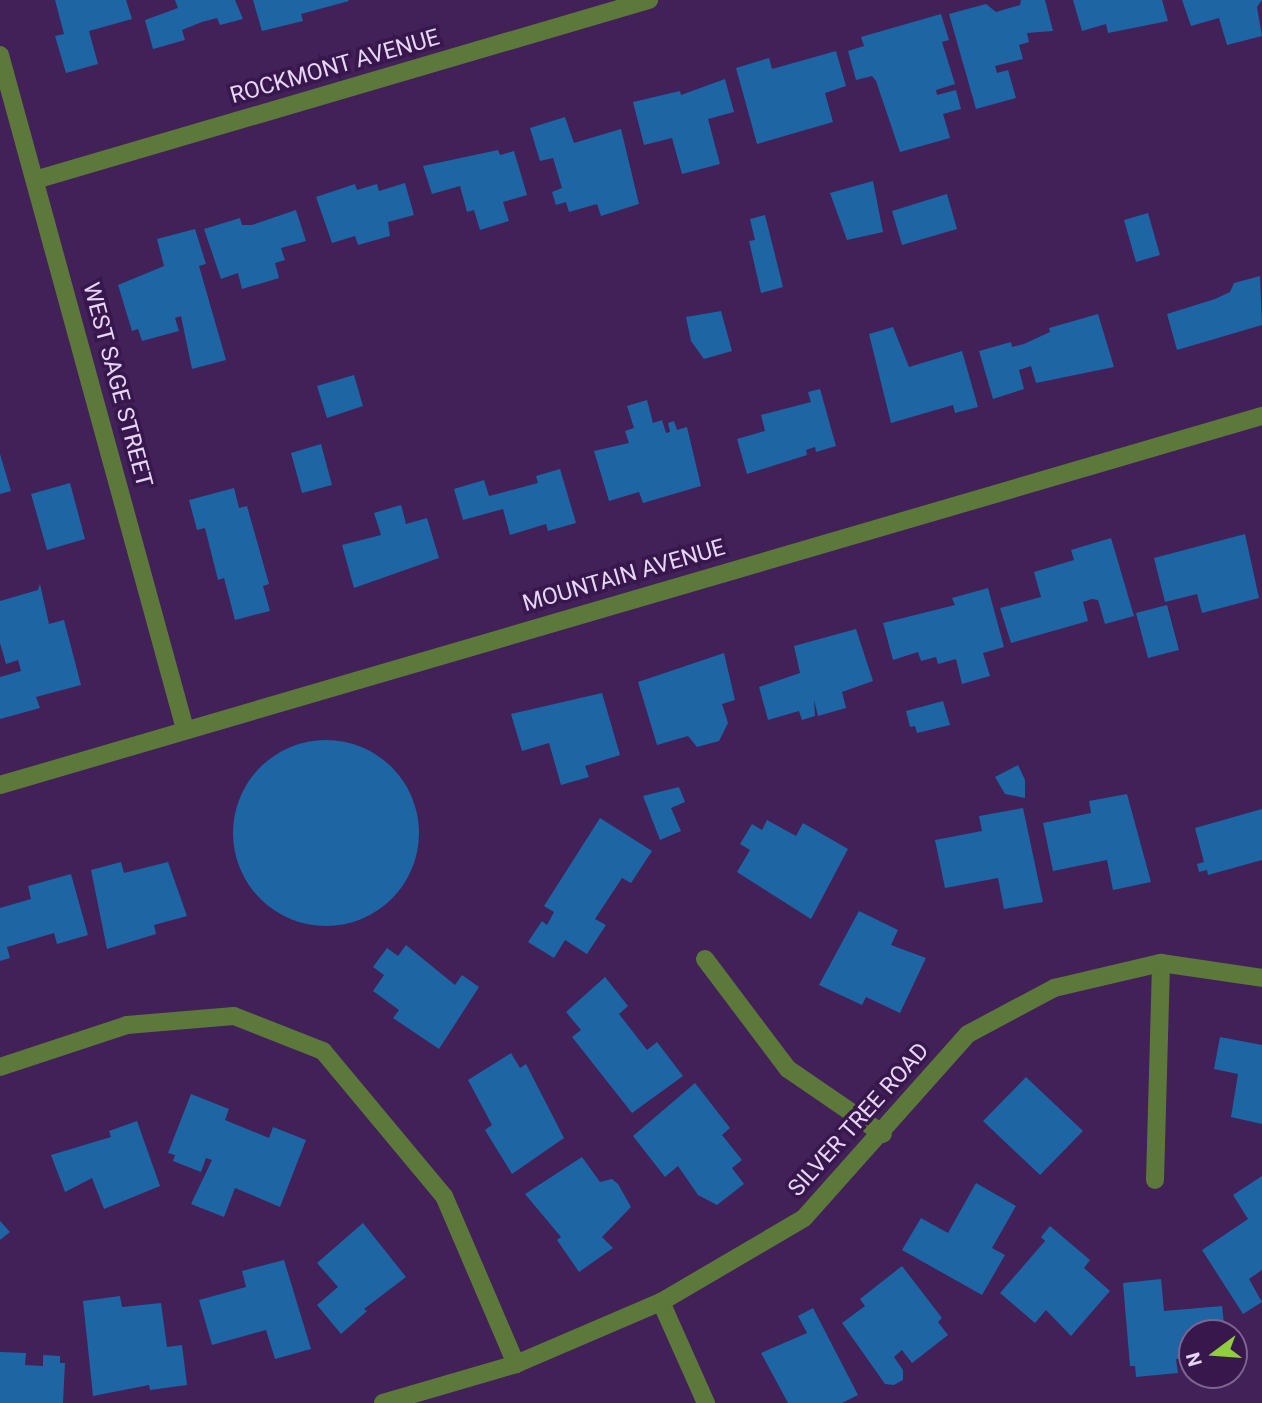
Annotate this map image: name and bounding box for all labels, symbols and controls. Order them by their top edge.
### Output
street label: ROCKMONT AVENUE [227,24,443,110]
street label: WEST SAGE STREET [76,279,158,491]
street label: MOUNTAIN AVENUE [520,534,728,618]
street label: SILVER TREE ROAD [783,1037,935,1203]
north arrow [1178,1319,1248,1389]
text: N [1181,1350,1207,1369]

